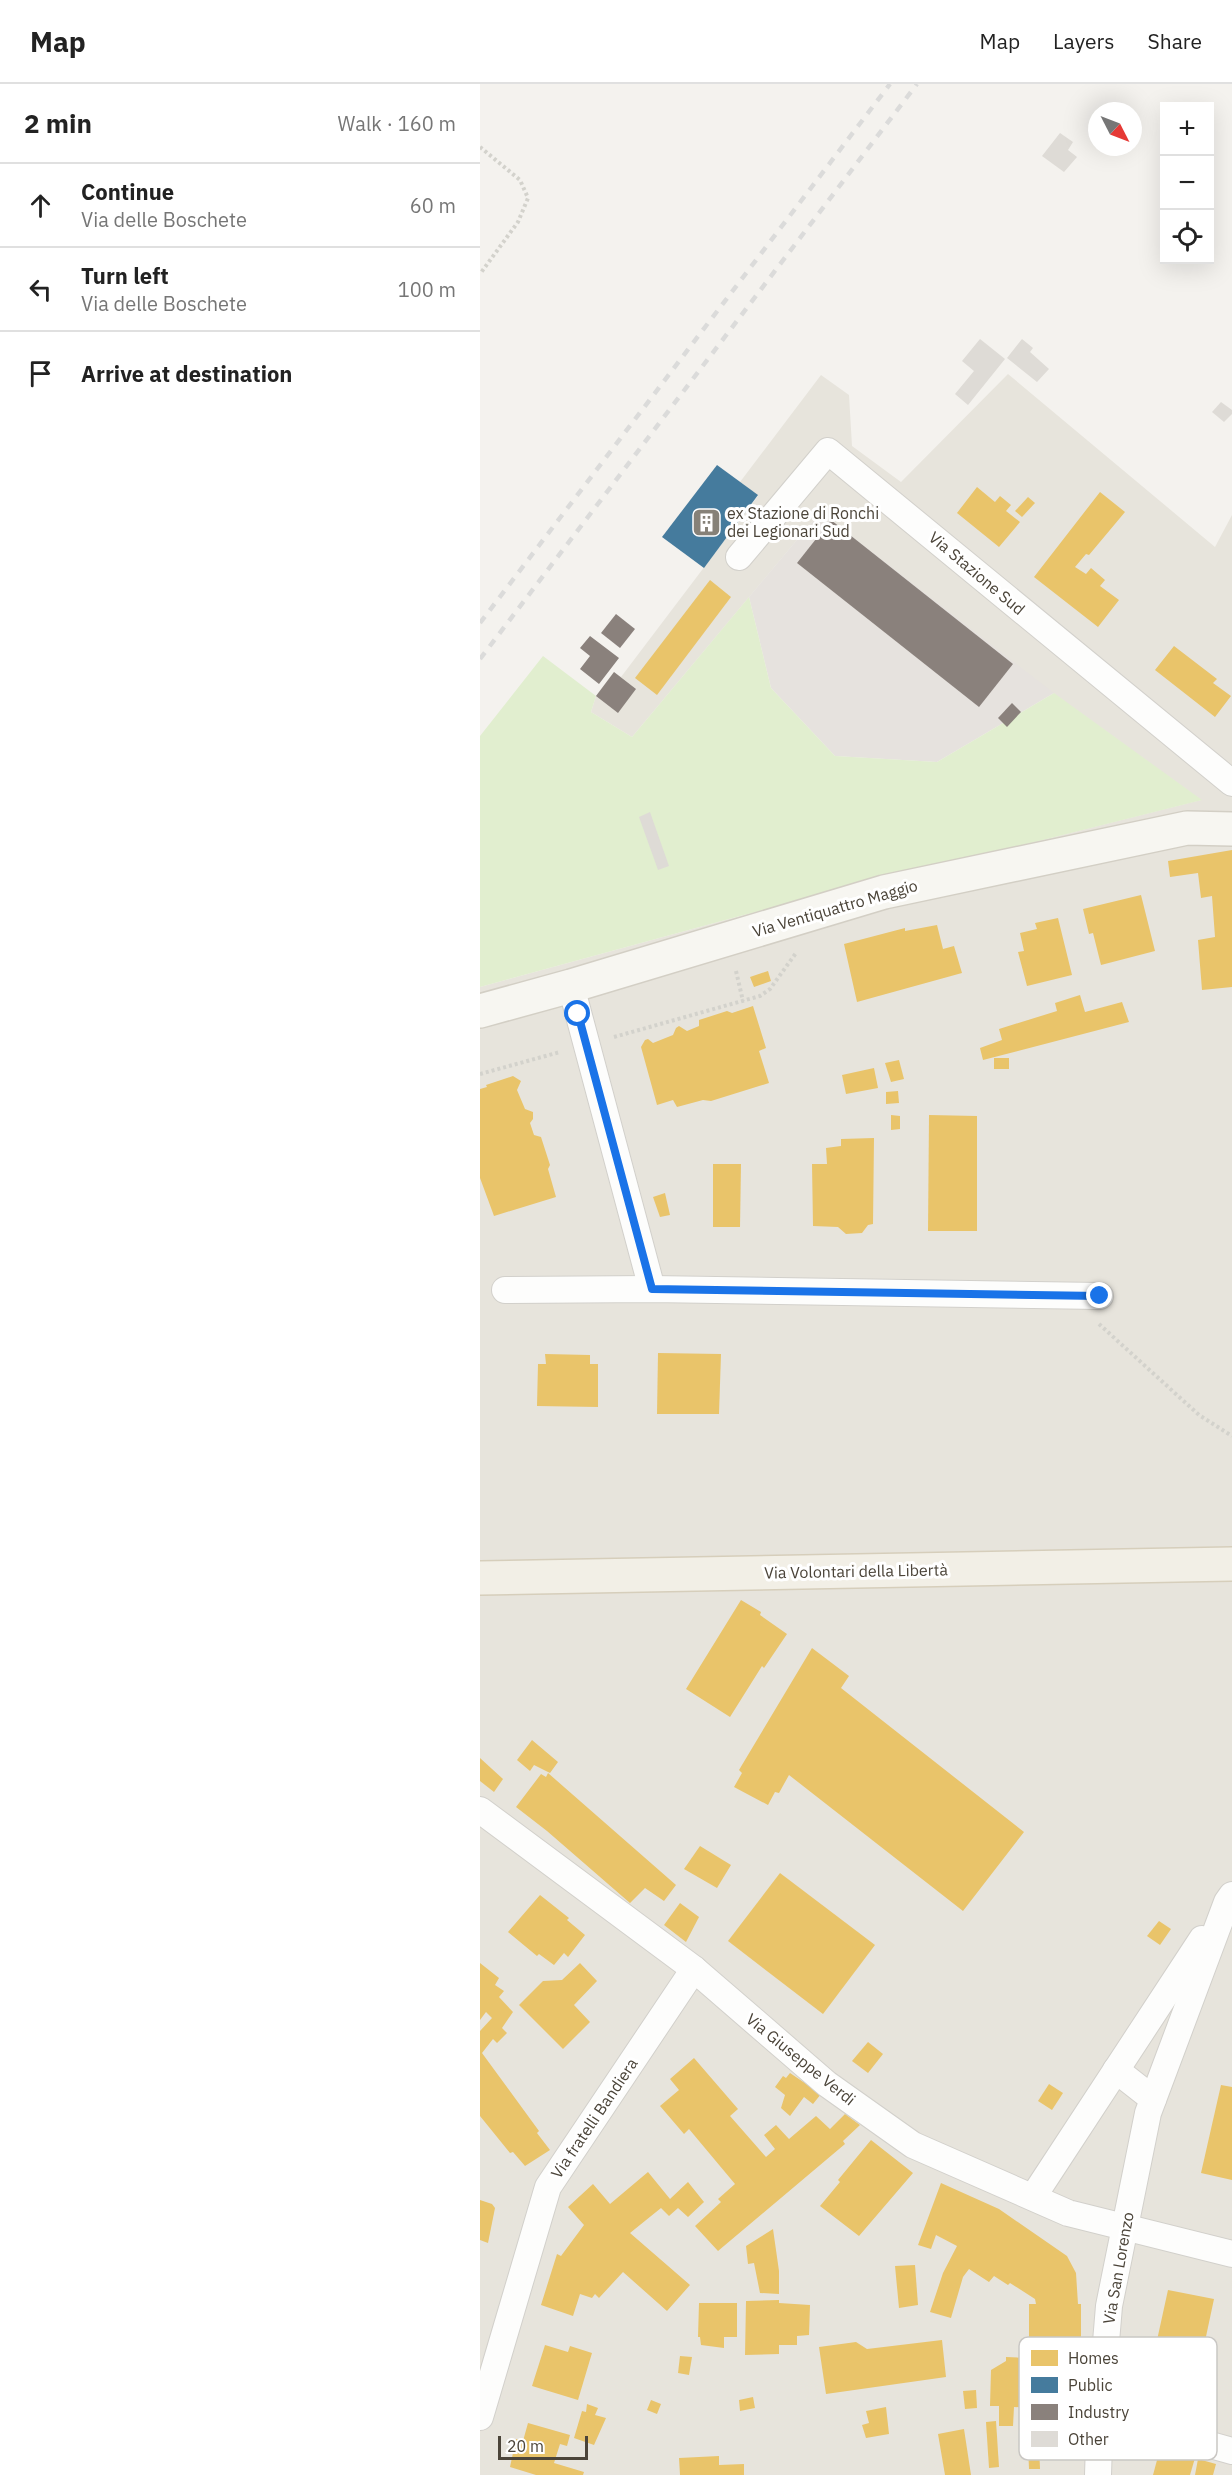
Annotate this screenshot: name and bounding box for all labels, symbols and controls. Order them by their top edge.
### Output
text: Map [30,23,86,60]
text: Map [980,27,1020,55]
text: Layers [1053,27,1115,55]
text: Share [1148,27,1202,55]
north arrow [1088,102,1142,156]
map controls [1160,102,1214,264]
button: + [1160,102,1214,156]
text: 2 min [24,106,92,140]
text: Walk · 160 m [338,110,456,137]
button: − [1160,156,1214,210]
text: Continue [81,177,174,206]
icon: ahead [24,189,57,222]
text: 60 m [410,192,456,219]
text: Via delle Boschete [81,206,247,233]
button: locate [1160,210,1214,264]
text: Turn left [81,261,169,290]
icon: left [24,273,57,306]
text: 100 m [398,276,456,303]
text: Via delle Boschete [81,290,247,317]
icon: arrive [24,357,57,390]
text: Arrive at destination [81,359,292,388]
place label: ex Stazione di Ronchi dei Legionari Sud [727,503,879,541]
building icon: ex Stazione di Ronchi dei Legionari Sud [690,506,722,538]
street label: Via Stazione Sud [925,527,1029,619]
street label: Via Ventiquattro Maggio [750,875,920,941]
route start [564,1000,590,1026]
route end [1086,1282,1112,1308]
street label: Via Volontari della Libertà [764,1559,948,1583]
street label: Via Giuseppe Verdi [742,2009,860,2109]
street label: Via fratelli Bandiera [546,2054,642,2182]
street label: Via San Lorenzo [1098,2210,1138,2326]
legend [1019,2337,1217,2460]
text: Homes [1068,2348,1119,2368]
text: Public [1068,2375,1112,2395]
text: Industry [1068,2402,1129,2422]
text: Other [1068,2429,1109,2449]
scale bar [498,2433,588,2460]
text: 20 m [507,2436,544,2456]

